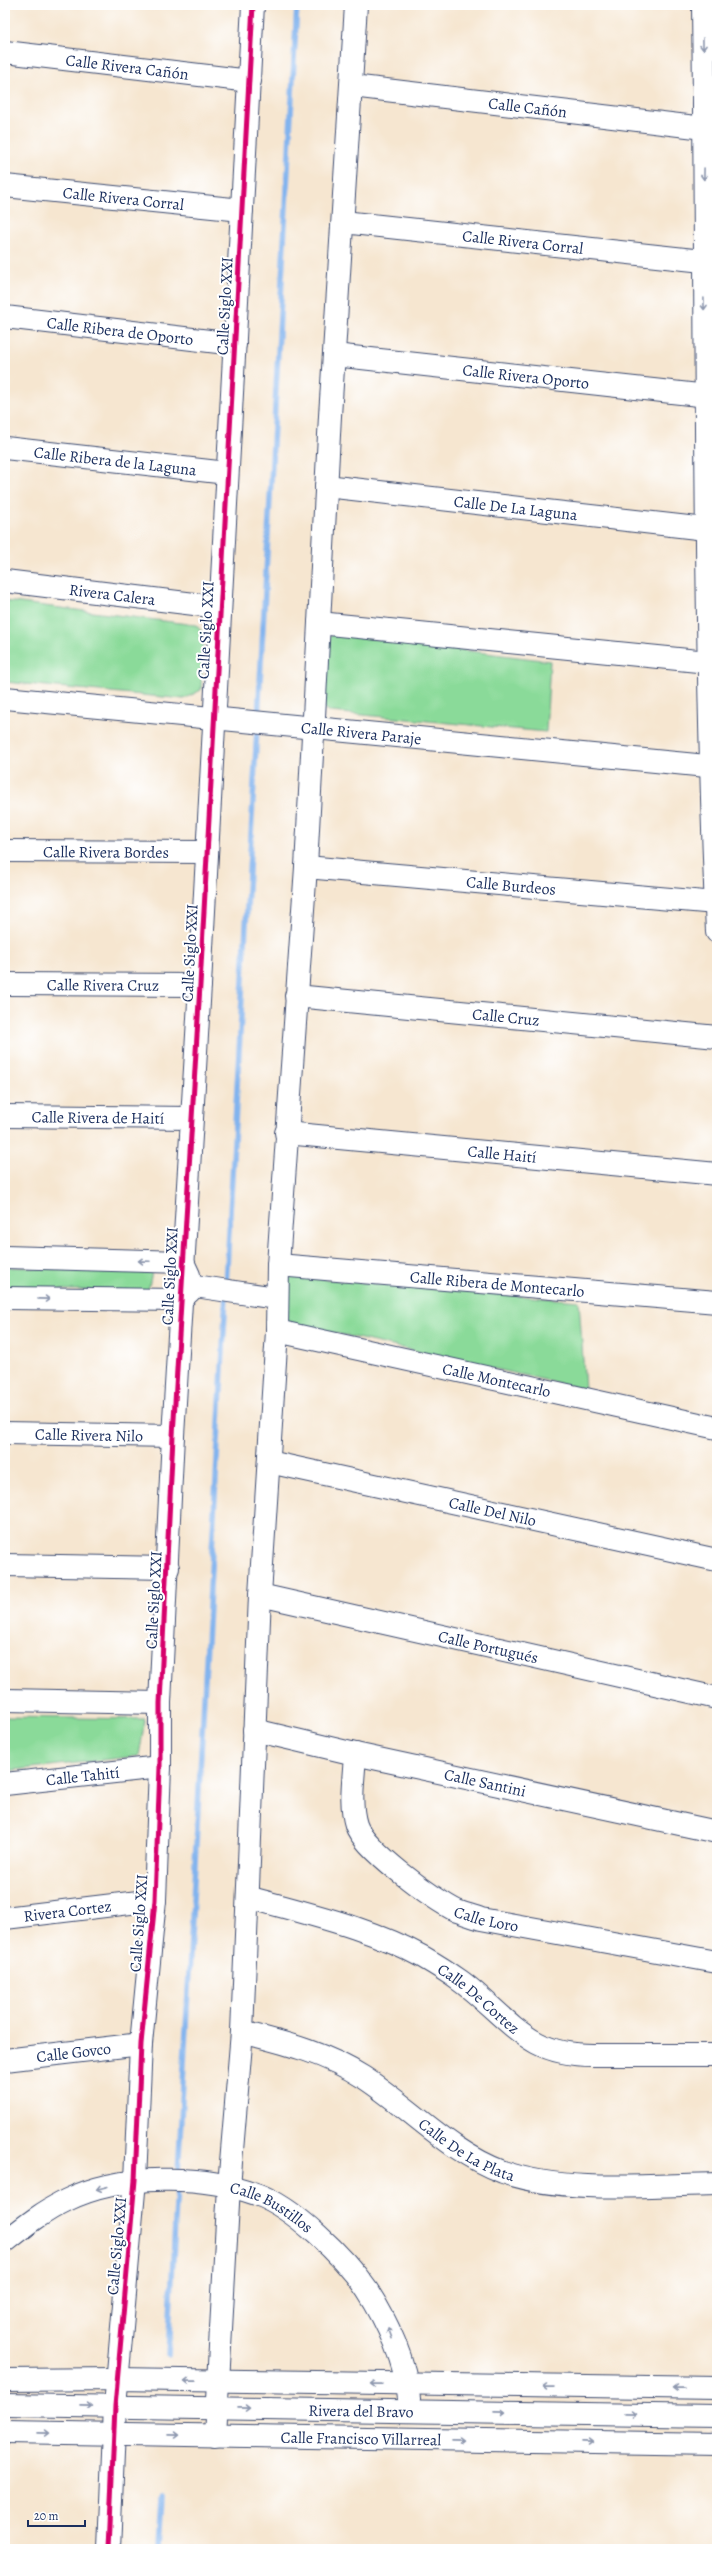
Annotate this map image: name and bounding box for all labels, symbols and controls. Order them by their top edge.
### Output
one-way arrow [699,37,707,50]
street label: Calle Rivera Cañón [64,49,190,86]
street label: Calle Cañón [487,92,568,124]
one-way arrow [700,167,708,180]
street label: Calle Rivera Corral [62,182,185,216]
street label: Calle Rivera Corral [461,225,585,260]
street label: Calle Siglo XXI [211,256,239,356]
one-way arrow [700,297,708,310]
street label: Calle Ribera de Oporto [46,312,195,351]
street label: Calle Rivera Oporto [461,359,590,395]
street label: Calle Ribera de la Laguna [33,441,198,482]
street label: Calle De La Laguna [453,491,579,526]
street label: Rivera Calera [68,579,157,611]
street label: Calle Siglo XXI [192,580,220,680]
street label: Calle Rivera Paraje [300,717,423,750]
street label: Calle Rivera Bordes [43,841,169,864]
street label: Calle Burdeos [465,871,557,901]
street label: Calle Siglo XXI [176,903,204,1003]
street label: Calle Rivera Cruz [47,974,159,997]
street label: Calle Cruz [471,1003,541,1032]
street label: Calle Rivera de Haití [31,1106,165,1130]
street label: Calle Haití [466,1140,537,1169]
street label: Calle Siglo XXI [156,1226,184,1326]
one-way arrow [138,1257,151,1265]
street label: Calle Ribera de Montecarlo [409,1266,585,1303]
one-way arrow [37,1295,50,1303]
street label: Calle Montecarlo [440,1358,553,1403]
street label: Calle Rivera Nilo [35,1424,143,1447]
street label: Calle Del Nilo [447,1492,538,1532]
street label: Calle Siglo XXI [140,1550,168,1650]
street label: Calle Portugués [436,1625,540,1669]
street label: Calle Tahití [45,1762,121,1791]
street label: Calle Santini [442,1764,528,1803]
street label: Calle Siglo XXI [125,1873,153,1973]
street label: Rivera Cortez [22,1895,113,1928]
street label: Calle Loro [451,1901,520,1938]
street label: Calle De Cortez [433,1958,524,2040]
street label: Calle Govco [35,2038,112,2068]
street label: Calle De La Plata [414,2113,518,2187]
street label: Calle Bustillos [228,2177,318,2238]
one-way arrow [96,2185,109,2192]
street label: Calle Siglo XXI [102,2196,132,2296]
one-way arrow [386,2327,393,2340]
one-way arrow [184,2377,197,2385]
one-way arrow [370,2380,383,2388]
one-way arrow [542,2383,555,2391]
one-way arrow [672,2384,685,2392]
street label: Rivera del Bravo [308,2400,414,2423]
one-way arrow [79,2402,92,2410]
one-way arrow [237,2404,250,2412]
one-way arrow [493,2408,506,2416]
one-way arrow [623,2410,636,2418]
street label: Calle Francisco Villarreal [280,2427,442,2451]
one-way arrow [37,2429,50,2437]
one-way arrow [167,2431,180,2439]
one-way arrow [451,2436,464,2444]
one-way arrow [581,2438,594,2446]
scale bar [28,2502,85,2528]
text: 20 m [34,2508,58,2524]

